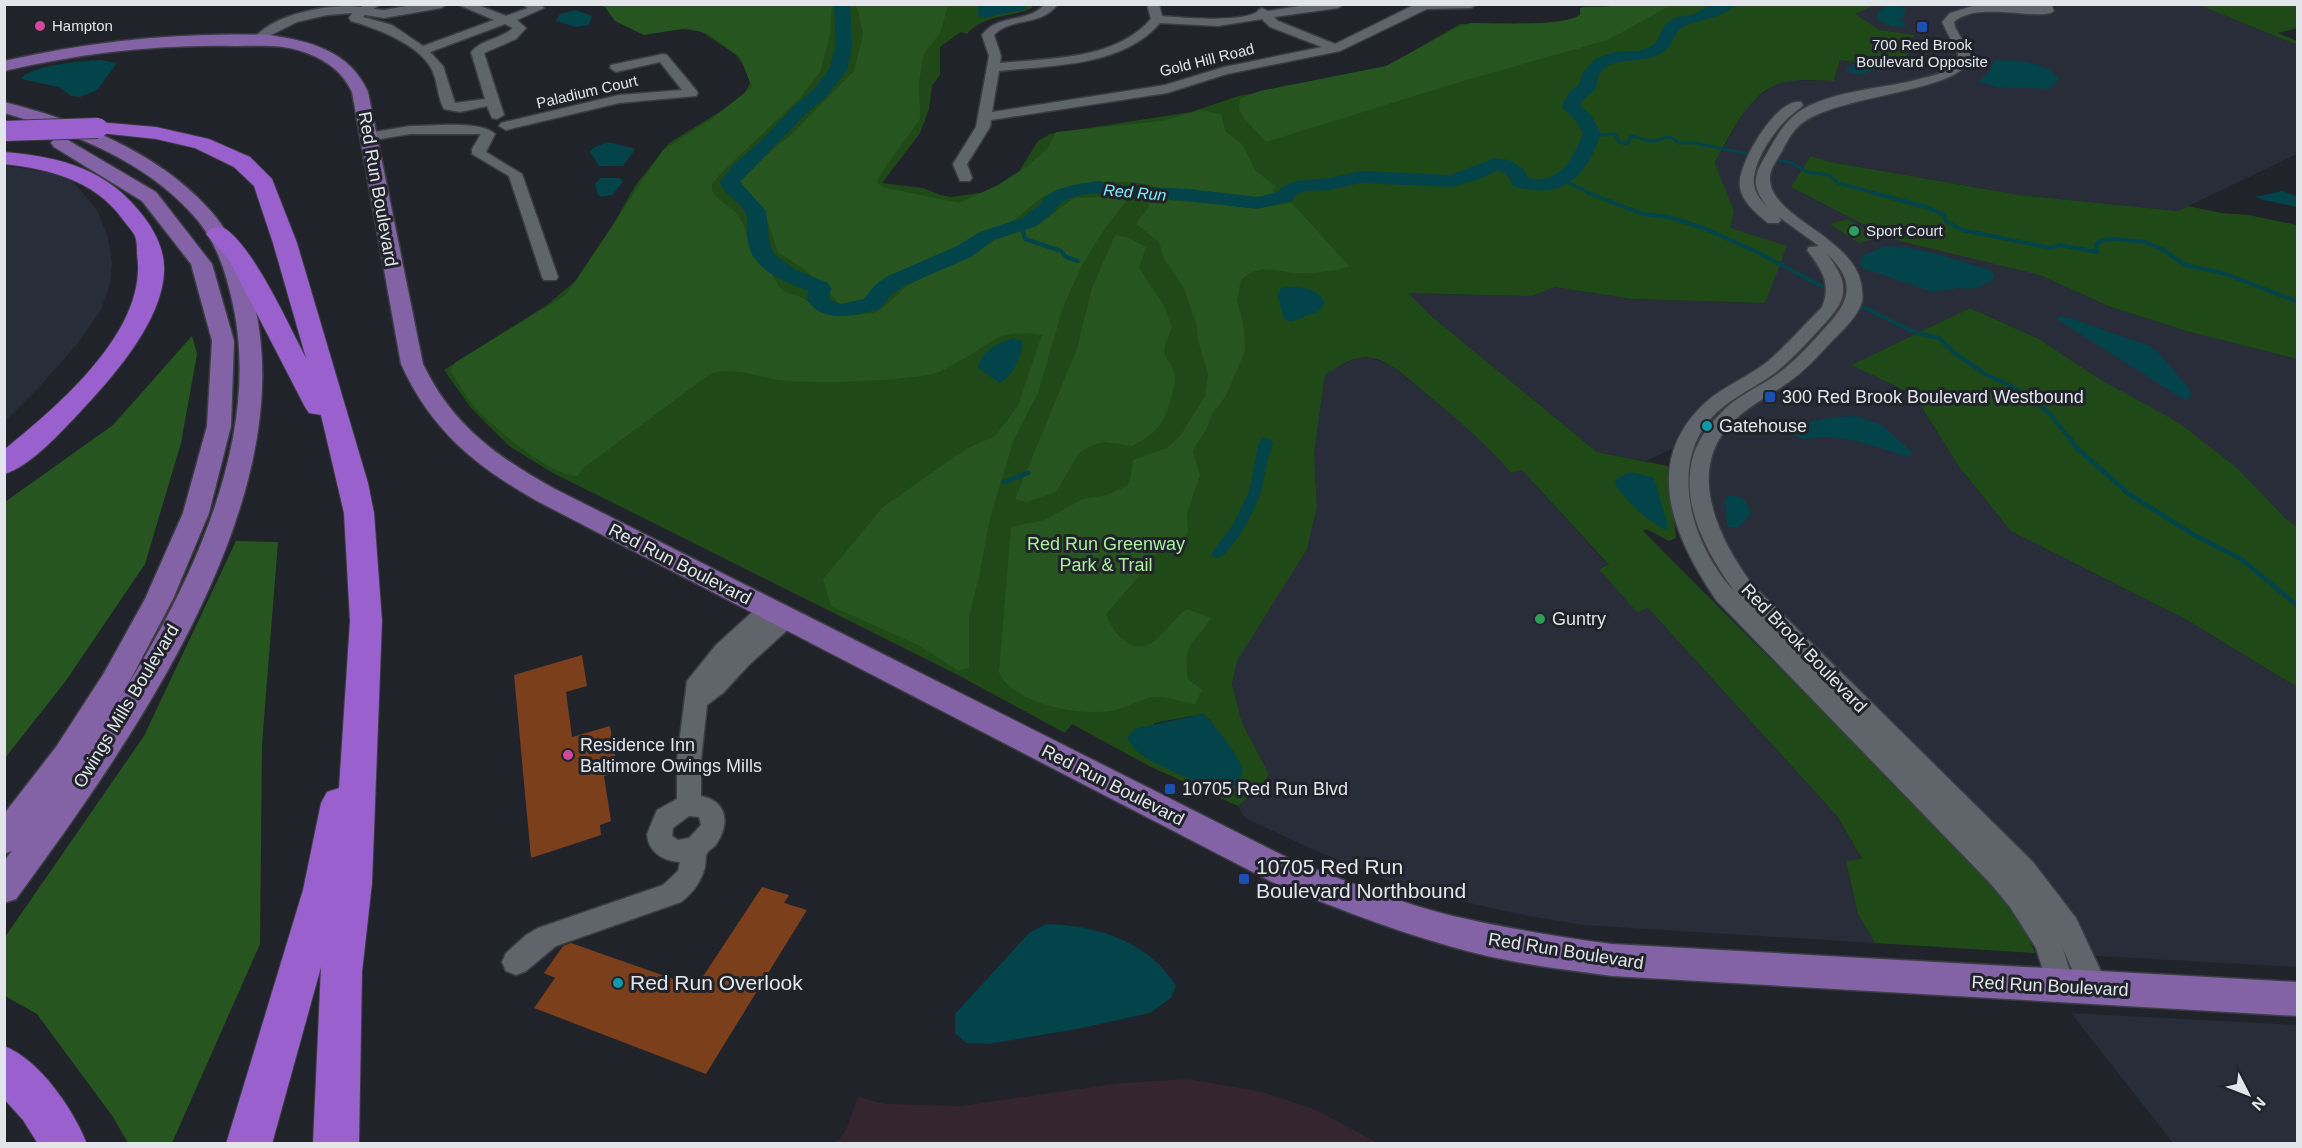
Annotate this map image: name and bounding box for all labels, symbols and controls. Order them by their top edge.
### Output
place label: Hampton [52,17,113,34]
marker: Hampton [33,19,47,33]
marker: 700 Red Brook Boulevard Opposite [1915,20,1929,34]
place label: 700 Red Brook Boulevard Opposite [1856,36,1988,70]
street label: Gold Hill Road [1158,40,1256,79]
street label: Paladium Court [535,71,640,111]
street label: Red Run Boulevard [355,110,401,268]
water label: Red Run [1103,181,1167,204]
place label: Sport Court [1866,222,1944,239]
marker: Sport Court [1847,224,1861,238]
place label: 300 Red Brook Boulevard Westbound [1782,387,2084,407]
marker: 300 Red Brook Boulevard Westbound [1763,390,1777,404]
place label: Gatehouse [1719,416,1807,436]
marker: Gatehouse [1700,419,1714,433]
street label: Red Run Boulevard [605,519,755,609]
park label: Red Run Greenway Park & Trail [1027,534,1185,575]
street label: Red Brook Boulevard [1737,580,1871,716]
place label: Guntry [1552,609,1606,629]
marker: Guntry [1533,612,1547,626]
street label: Owings Mills Boulevard [69,621,183,791]
place label: Residence Inn Baltimore Owings Mills [580,735,762,776]
street label: Red Run Boulevard [1038,740,1188,830]
marker: Residence Inn Baltimore Owings Mills [561,748,575,762]
place label: 10705 Red Run Blvd [1182,779,1348,799]
marker: 10705 Red Run Blvd [1163,782,1177,796]
place label: 10705 Red Run Boulevard Northbound [1256,855,1466,902]
marker: 10705 Red Run Boulevard Northbound [1237,872,1251,886]
street label: Red Run Boulevard [1487,929,1645,973]
place label: Red Run Overlook [630,971,803,994]
street label: Red Run Boulevard [1971,972,2129,1000]
marker: Red Run Overlook [611,976,625,990]
north arrow [2218,1064,2278,1124]
text: N [2249,1094,2269,1114]

